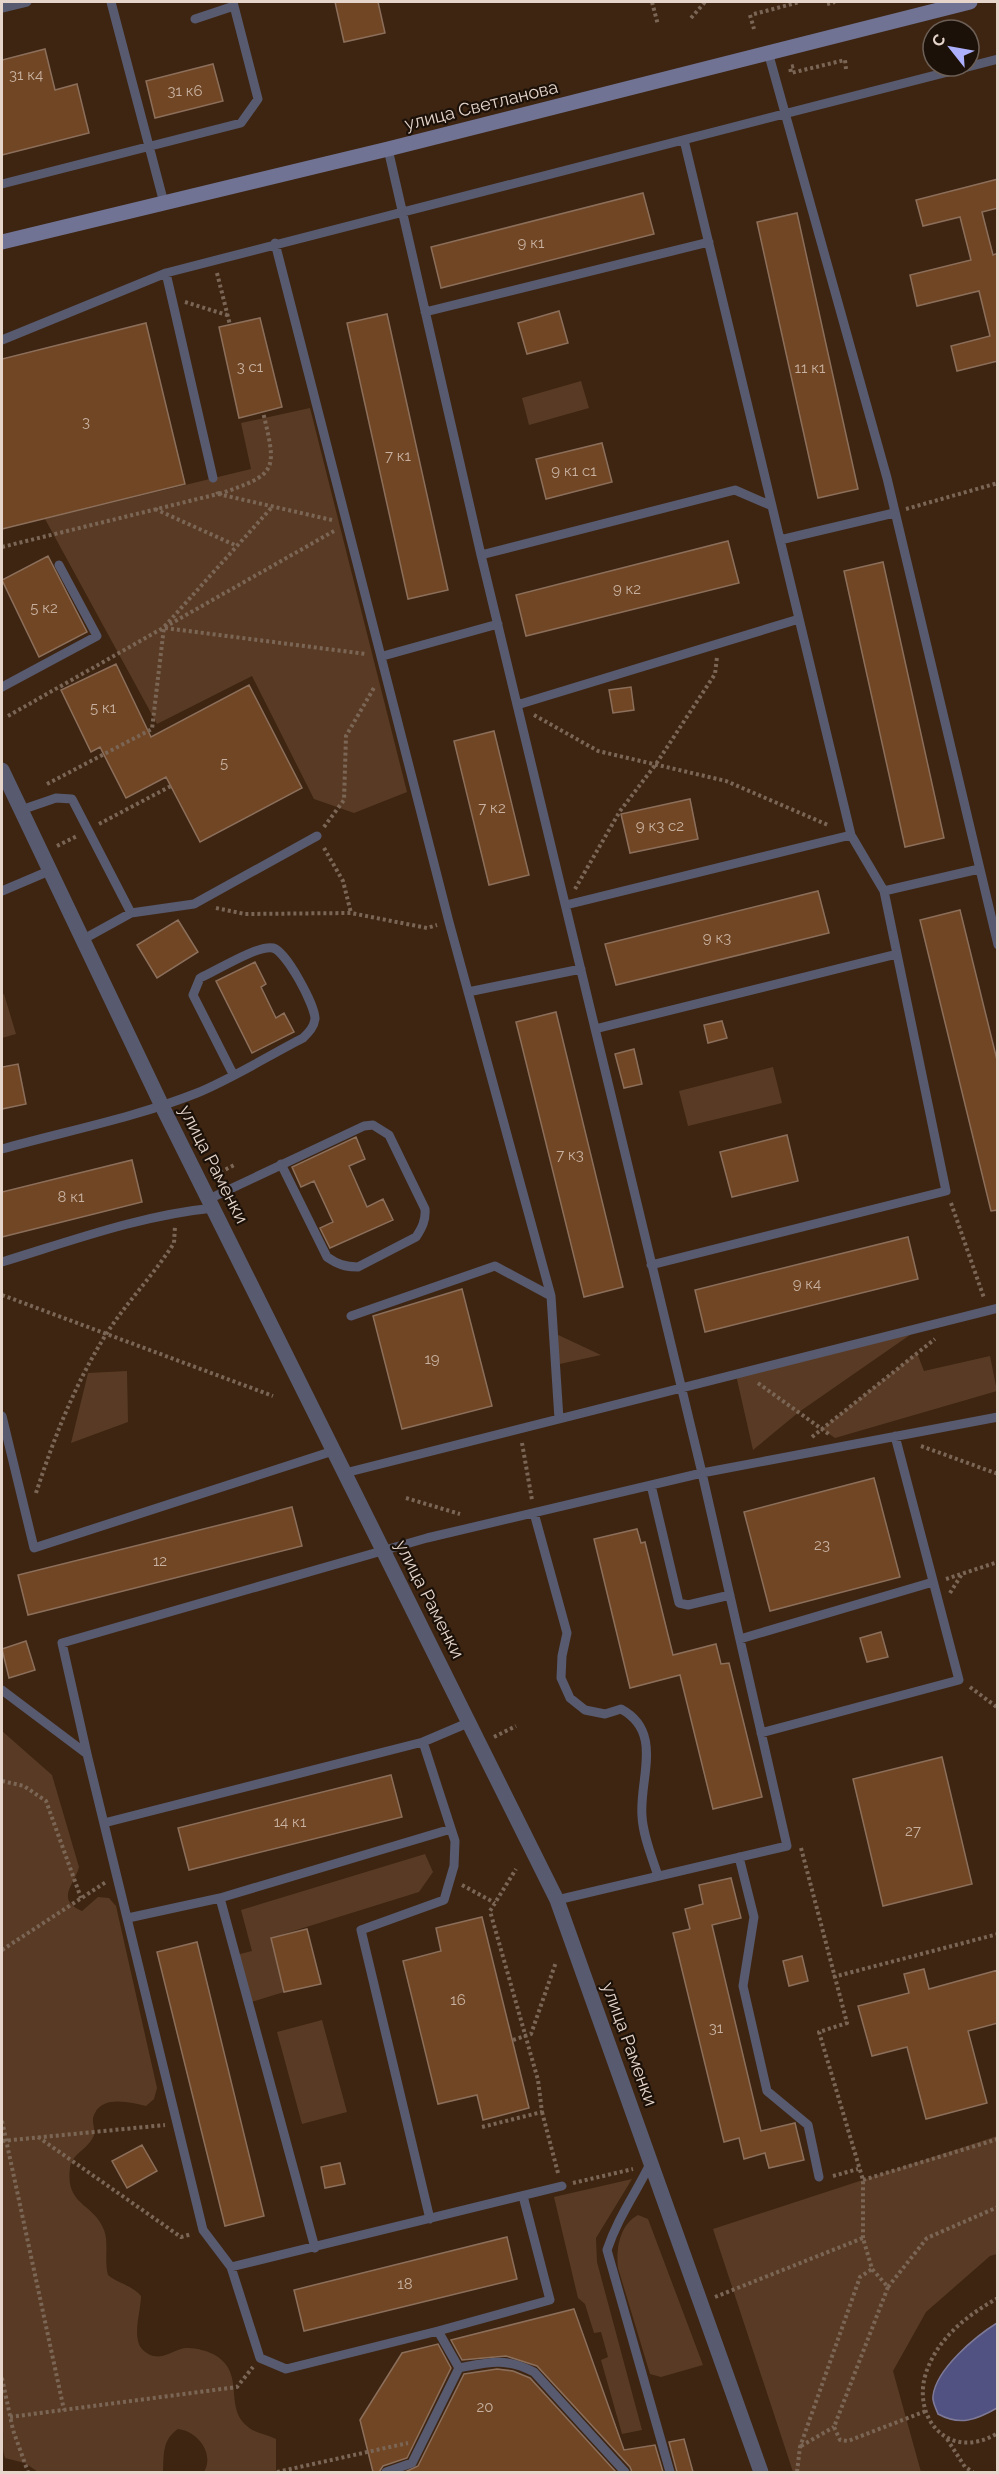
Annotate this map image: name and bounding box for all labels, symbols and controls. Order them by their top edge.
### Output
north arrow [921,18,981,78]
text: С [928,31,950,50]
house number: 31 к4 [9,66,43,84]
street label: улица Светланова [402,76,560,134]
house number: 31 к6 [167,82,203,100]
house number: 9 к1 [518,234,545,252]
house number: 3 с1 [237,358,264,376]
house number: 11 к1 [795,359,826,377]
house number: 3 [82,413,90,431]
house number: 7 к1 [385,447,412,465]
house number: 9 к1 с1 [551,462,597,480]
house number: 9 к2 [613,580,641,598]
house number: 5 к2 [30,599,58,617]
house number: 5 к1 [90,699,117,717]
house number: 5 [220,754,228,772]
house number: 7 к2 [478,799,506,817]
house number: 9 к3 с2 [636,817,684,835]
house number: 9 к3 [703,929,731,947]
street label: улица Раменки [175,1101,253,1227]
house number: 7 к3 [556,1146,584,1164]
house number: 8 к1 [58,1188,85,1206]
house number: 9 к4 [793,1275,821,1293]
house number: 19 [424,1350,440,1368]
street label: улица Раменки [391,1536,469,1662]
house number: 23 [814,1536,830,1554]
house number: 12 [153,1552,167,1570]
house number: 14 к1 [274,1813,307,1831]
house number: 27 [905,1822,921,1840]
street label: улица Раменки [598,1979,662,2109]
house number: 16 [450,1991,466,2009]
house number: 31 [709,2019,724,2037]
house number: 18 [397,2275,413,2293]
house number: 20 [477,2398,494,2416]

